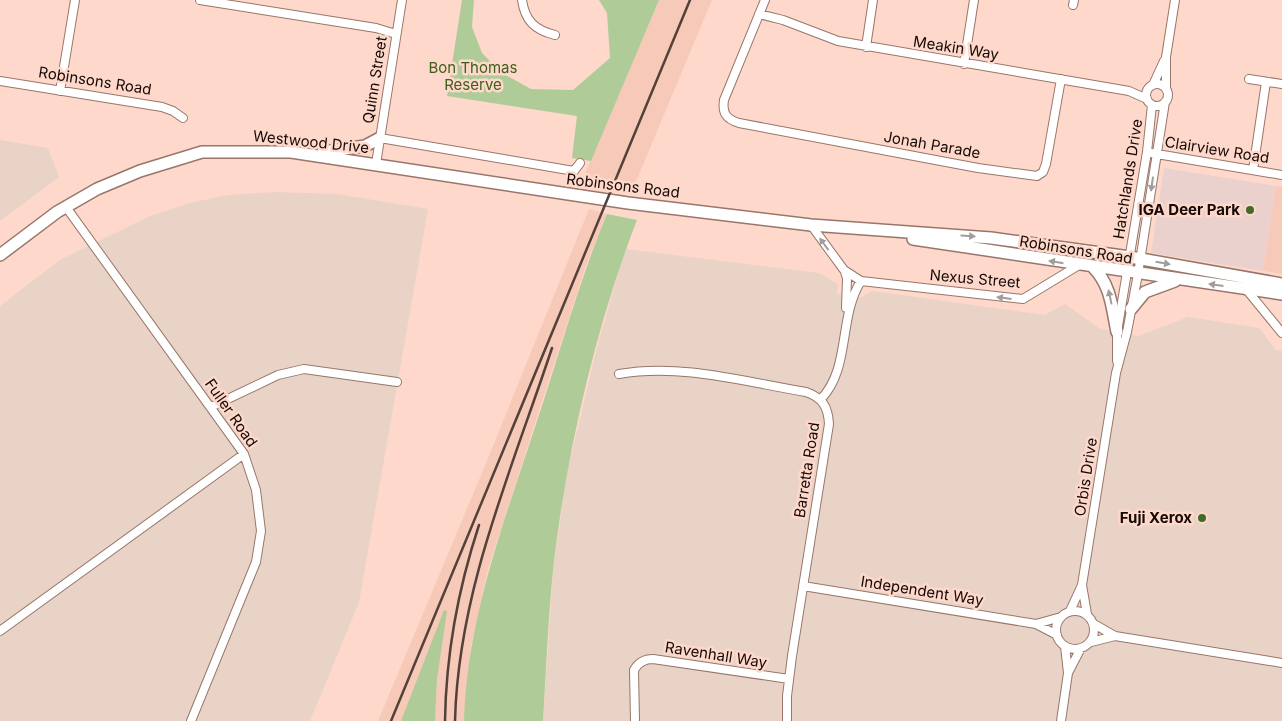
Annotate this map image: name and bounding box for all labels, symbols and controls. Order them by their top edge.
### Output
street label: Meakin Way [912,31,1001,64]
street label: Quinn Street [358,35,391,125]
park label: Bon Thomas Reserve [429,58,518,94]
street label: Robinsons Road [37,62,153,99]
street label: Hatchlands Drive [1109,118,1146,240]
street label: Westwood Drive [252,126,370,157]
street label: Jonah Parade [882,127,982,162]
street label: Clairview Road [1163,132,1271,167]
street label: Robinsons Road [565,169,681,202]
one-way arrow [1148,176,1156,192]
place label: IGA Deer Park [1139,200,1240,219]
marker: IGA Deer Park [1244,204,1256,216]
street label: Robinsons Road [1018,231,1134,268]
one-way arrow [960,233,976,241]
one-way arrow [819,238,830,251]
one-way arrow [1047,258,1063,266]
one-way arrow [1156,259,1172,267]
street label: Nexus Street [929,265,1021,292]
one-way arrow [1208,281,1224,289]
one-way arrow [1106,290,1114,305]
one-way arrow [996,294,1012,302]
street label: Fuller Road [201,375,262,451]
street label: Barretta Road [790,421,823,519]
street label: Orbis Drive [1070,436,1101,518]
place label: Fuji Xerox [1120,508,1192,527]
marker: Fuji Xerox [1196,512,1208,524]
street label: Independent Way [859,571,985,610]
street label: Ravenhall Way [664,637,769,672]

